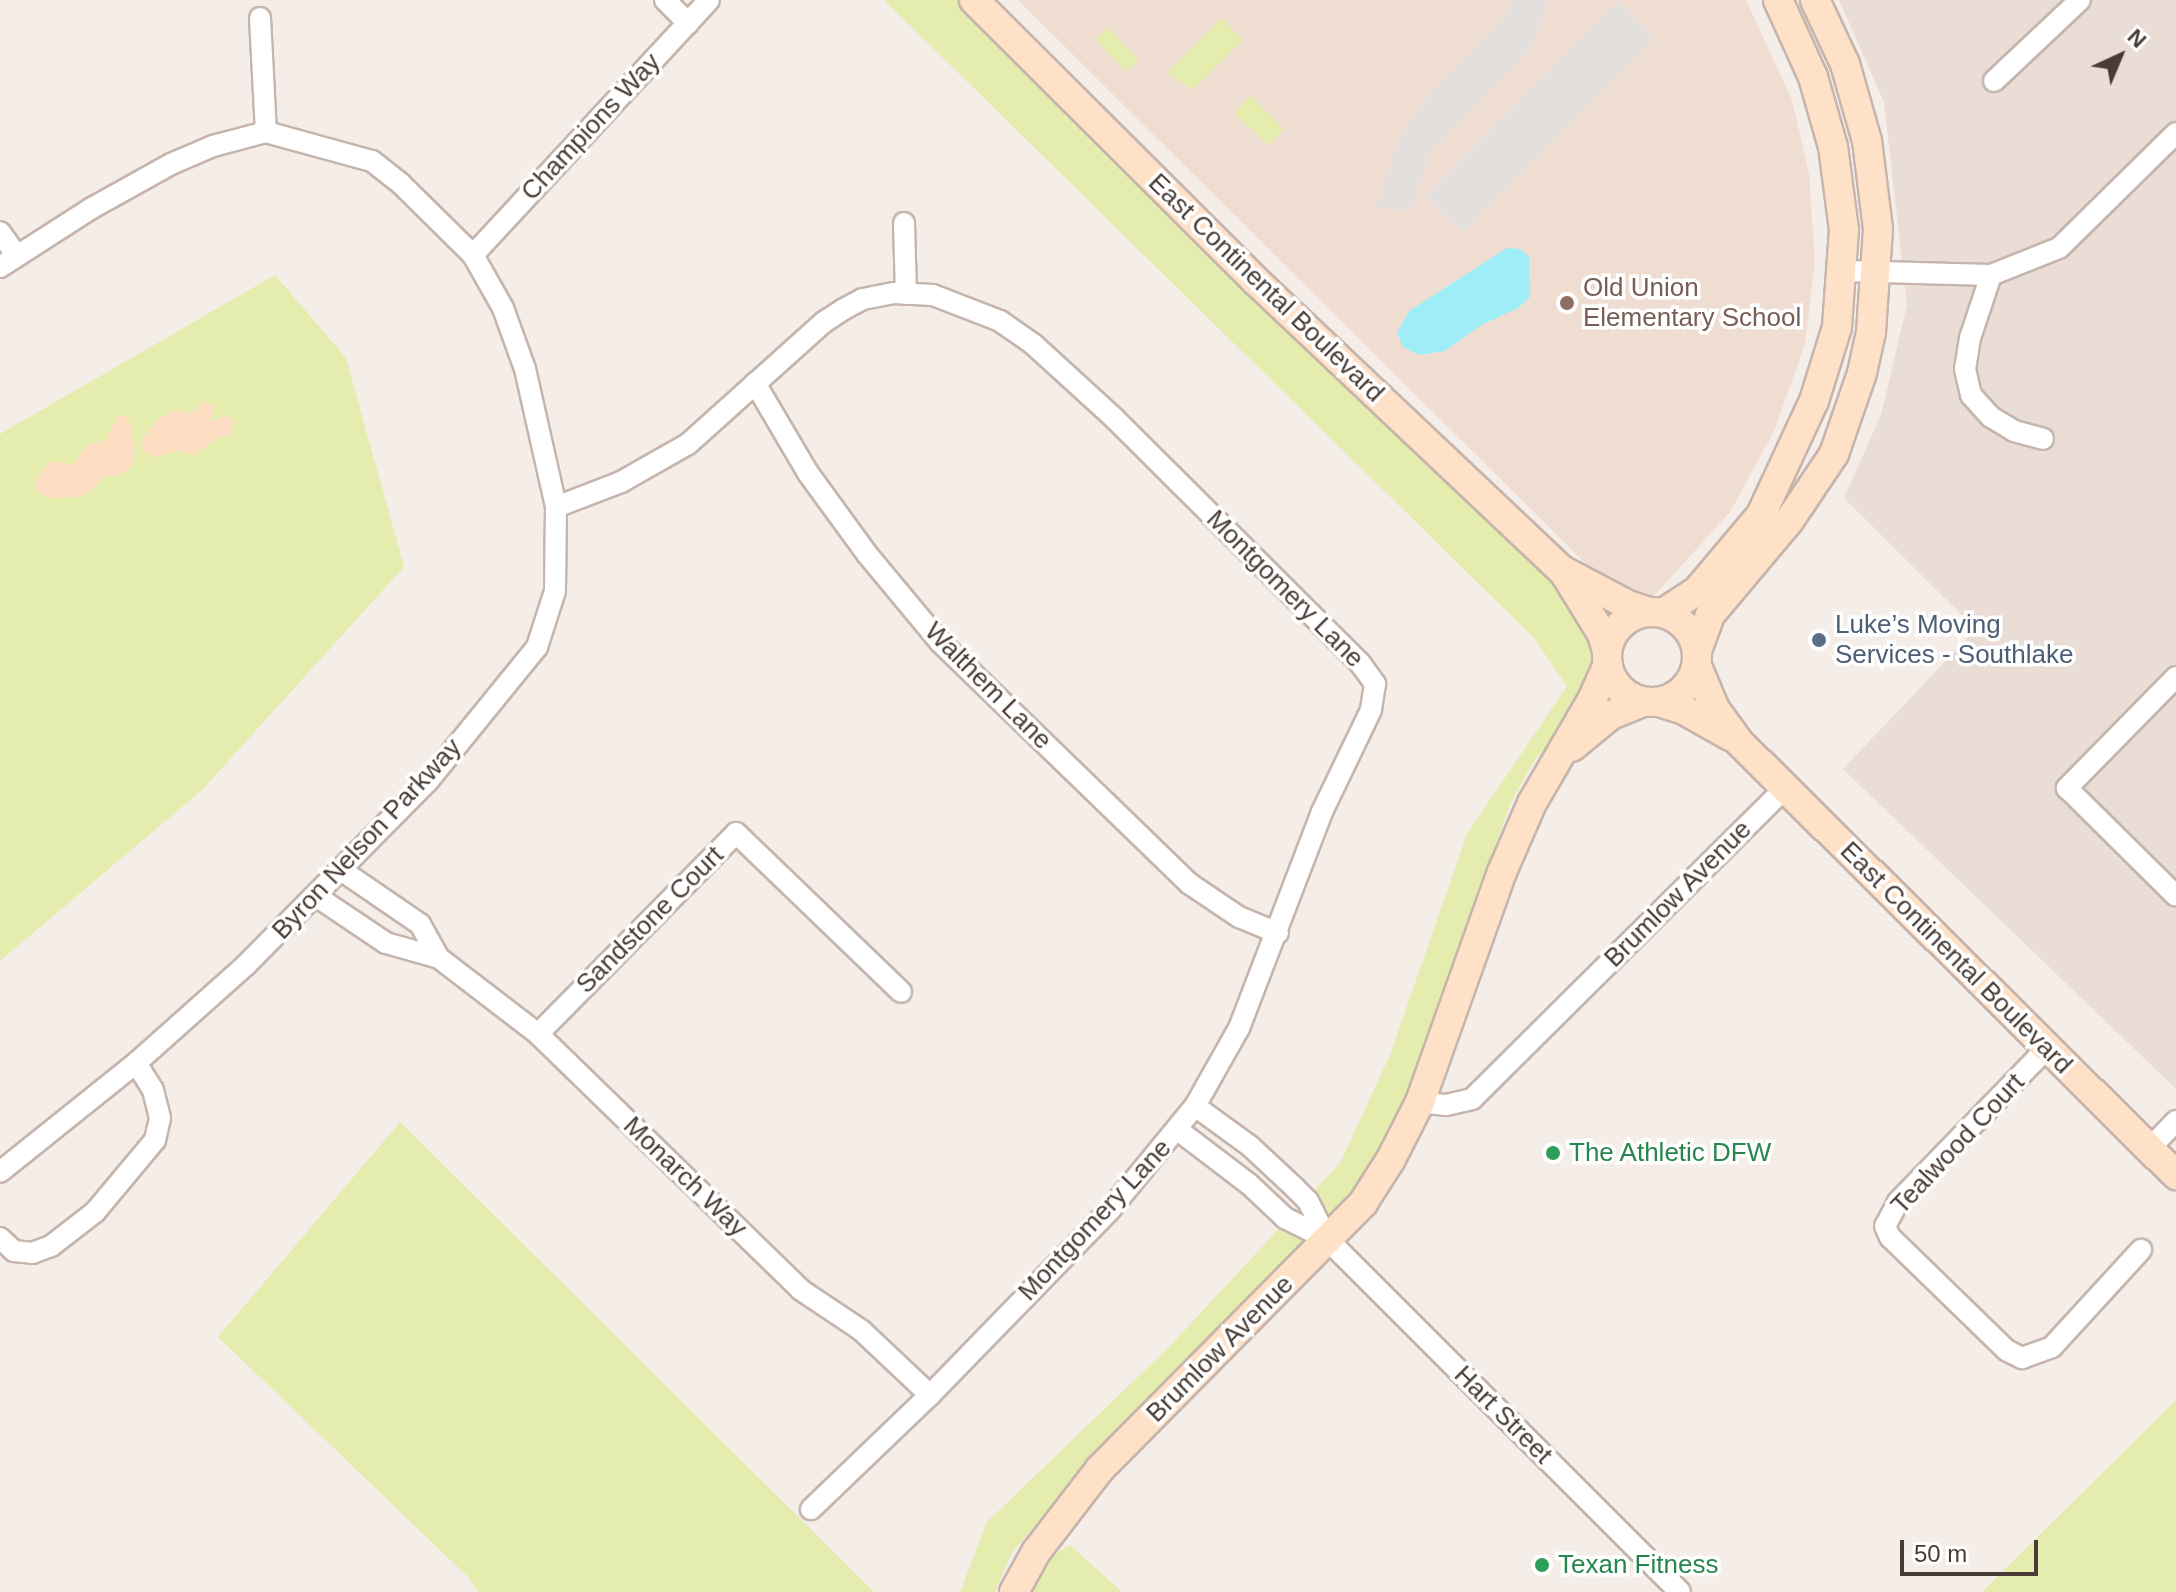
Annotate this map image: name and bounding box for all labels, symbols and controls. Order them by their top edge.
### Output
north arrow [2080,16,2160,96]
text: N [2123,24,2151,53]
street label: Champions Way [515,47,667,207]
street label: East Continental Boulevard [1142,167,1390,409]
place label: Old Union Elementary School [1583,272,1801,334]
marker: Old Union Elementary School [1558,294,1576,312]
street label: Montgomery Lane [1200,504,1370,674]
place label: Luke’s Moving Services - Southlake [1835,609,2073,670]
street label: Walthem Lane [918,616,1058,756]
marker: Luke’s Moving Services - Southlake [1810,631,1828,649]
street label: Byron Nelson Parkway [266,732,468,946]
street label: Brumlow Avenue [1598,814,1758,974]
street label: East Continental Boulevard [1834,836,2078,1080]
street label: Sandstone Court [570,840,730,1000]
street label: Tealwood Court [1885,1067,2031,1221]
street label: Monarch Way [617,1110,753,1244]
street label: Montgomery Lane [1012,1133,1178,1307]
place label: The Athletic DFW [1569,1137,1773,1169]
marker: The Athletic DFW [1544,1144,1562,1162]
street label: Brumlow Avenue [1140,1269,1300,1429]
street label: Hart Street [1448,1360,1558,1470]
scale bar [1904,1524,2042,1574]
text: 50 m [1914,1540,1967,1567]
place label: Texan Fitness [1558,1549,1718,1581]
marker: Texan Fitness [1533,1556,1551,1574]

